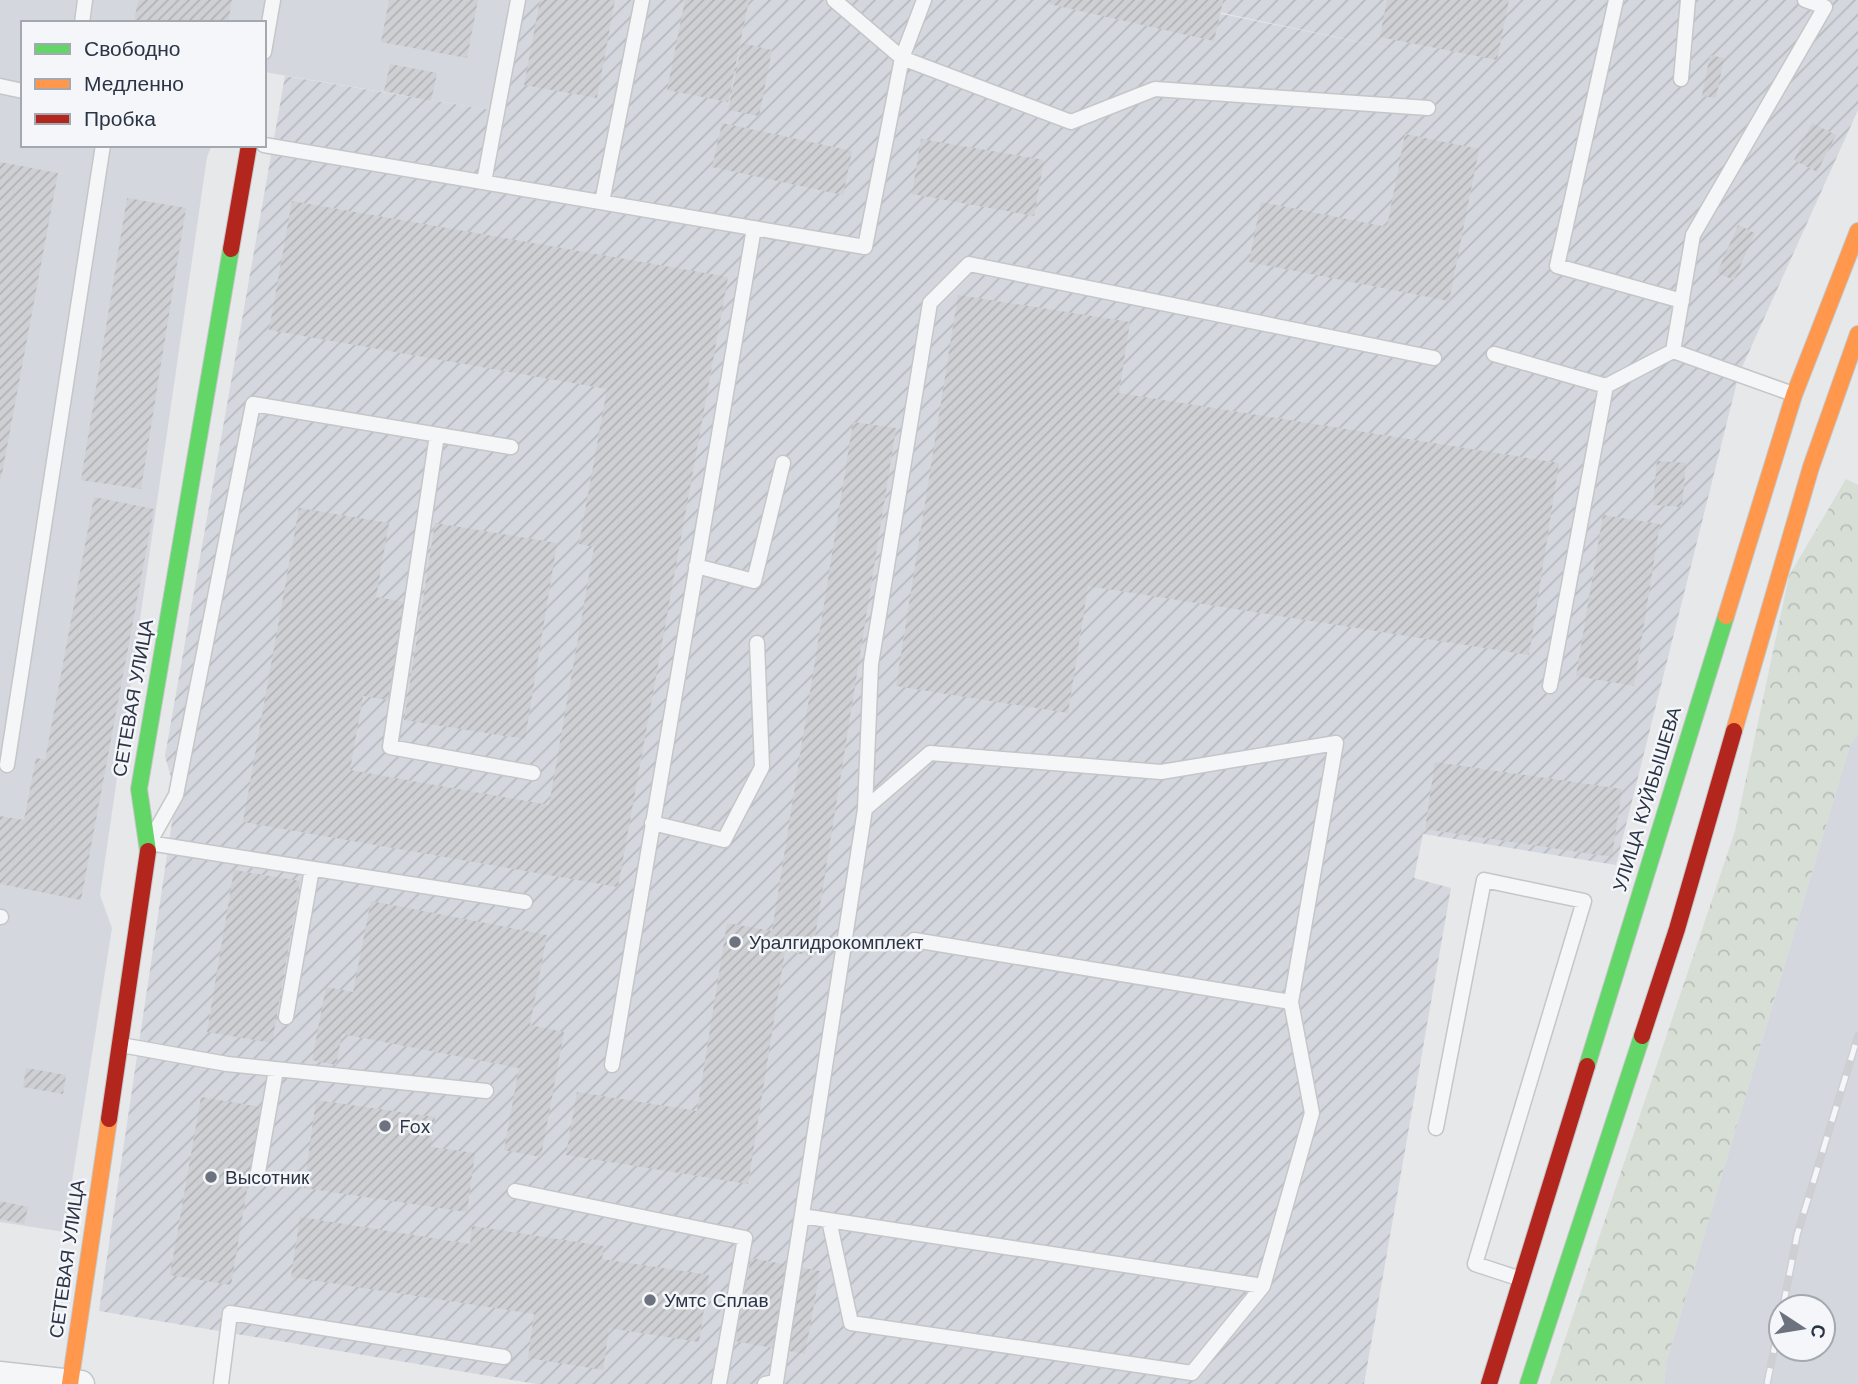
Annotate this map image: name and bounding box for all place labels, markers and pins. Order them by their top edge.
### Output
place label: Уралгидрокомплект [749,931,924,954]
marker: Уралгидрокомплект [727,934,743,950]
place label: Fox [399,1115,431,1138]
marker: Fox [377,1118,393,1134]
place label: Высотник [225,1166,310,1189]
marker: Высотник [203,1169,219,1185]
place label: Умтс Сплав [664,1289,769,1312]
marker: Умтс Сплав [642,1292,658,1308]

